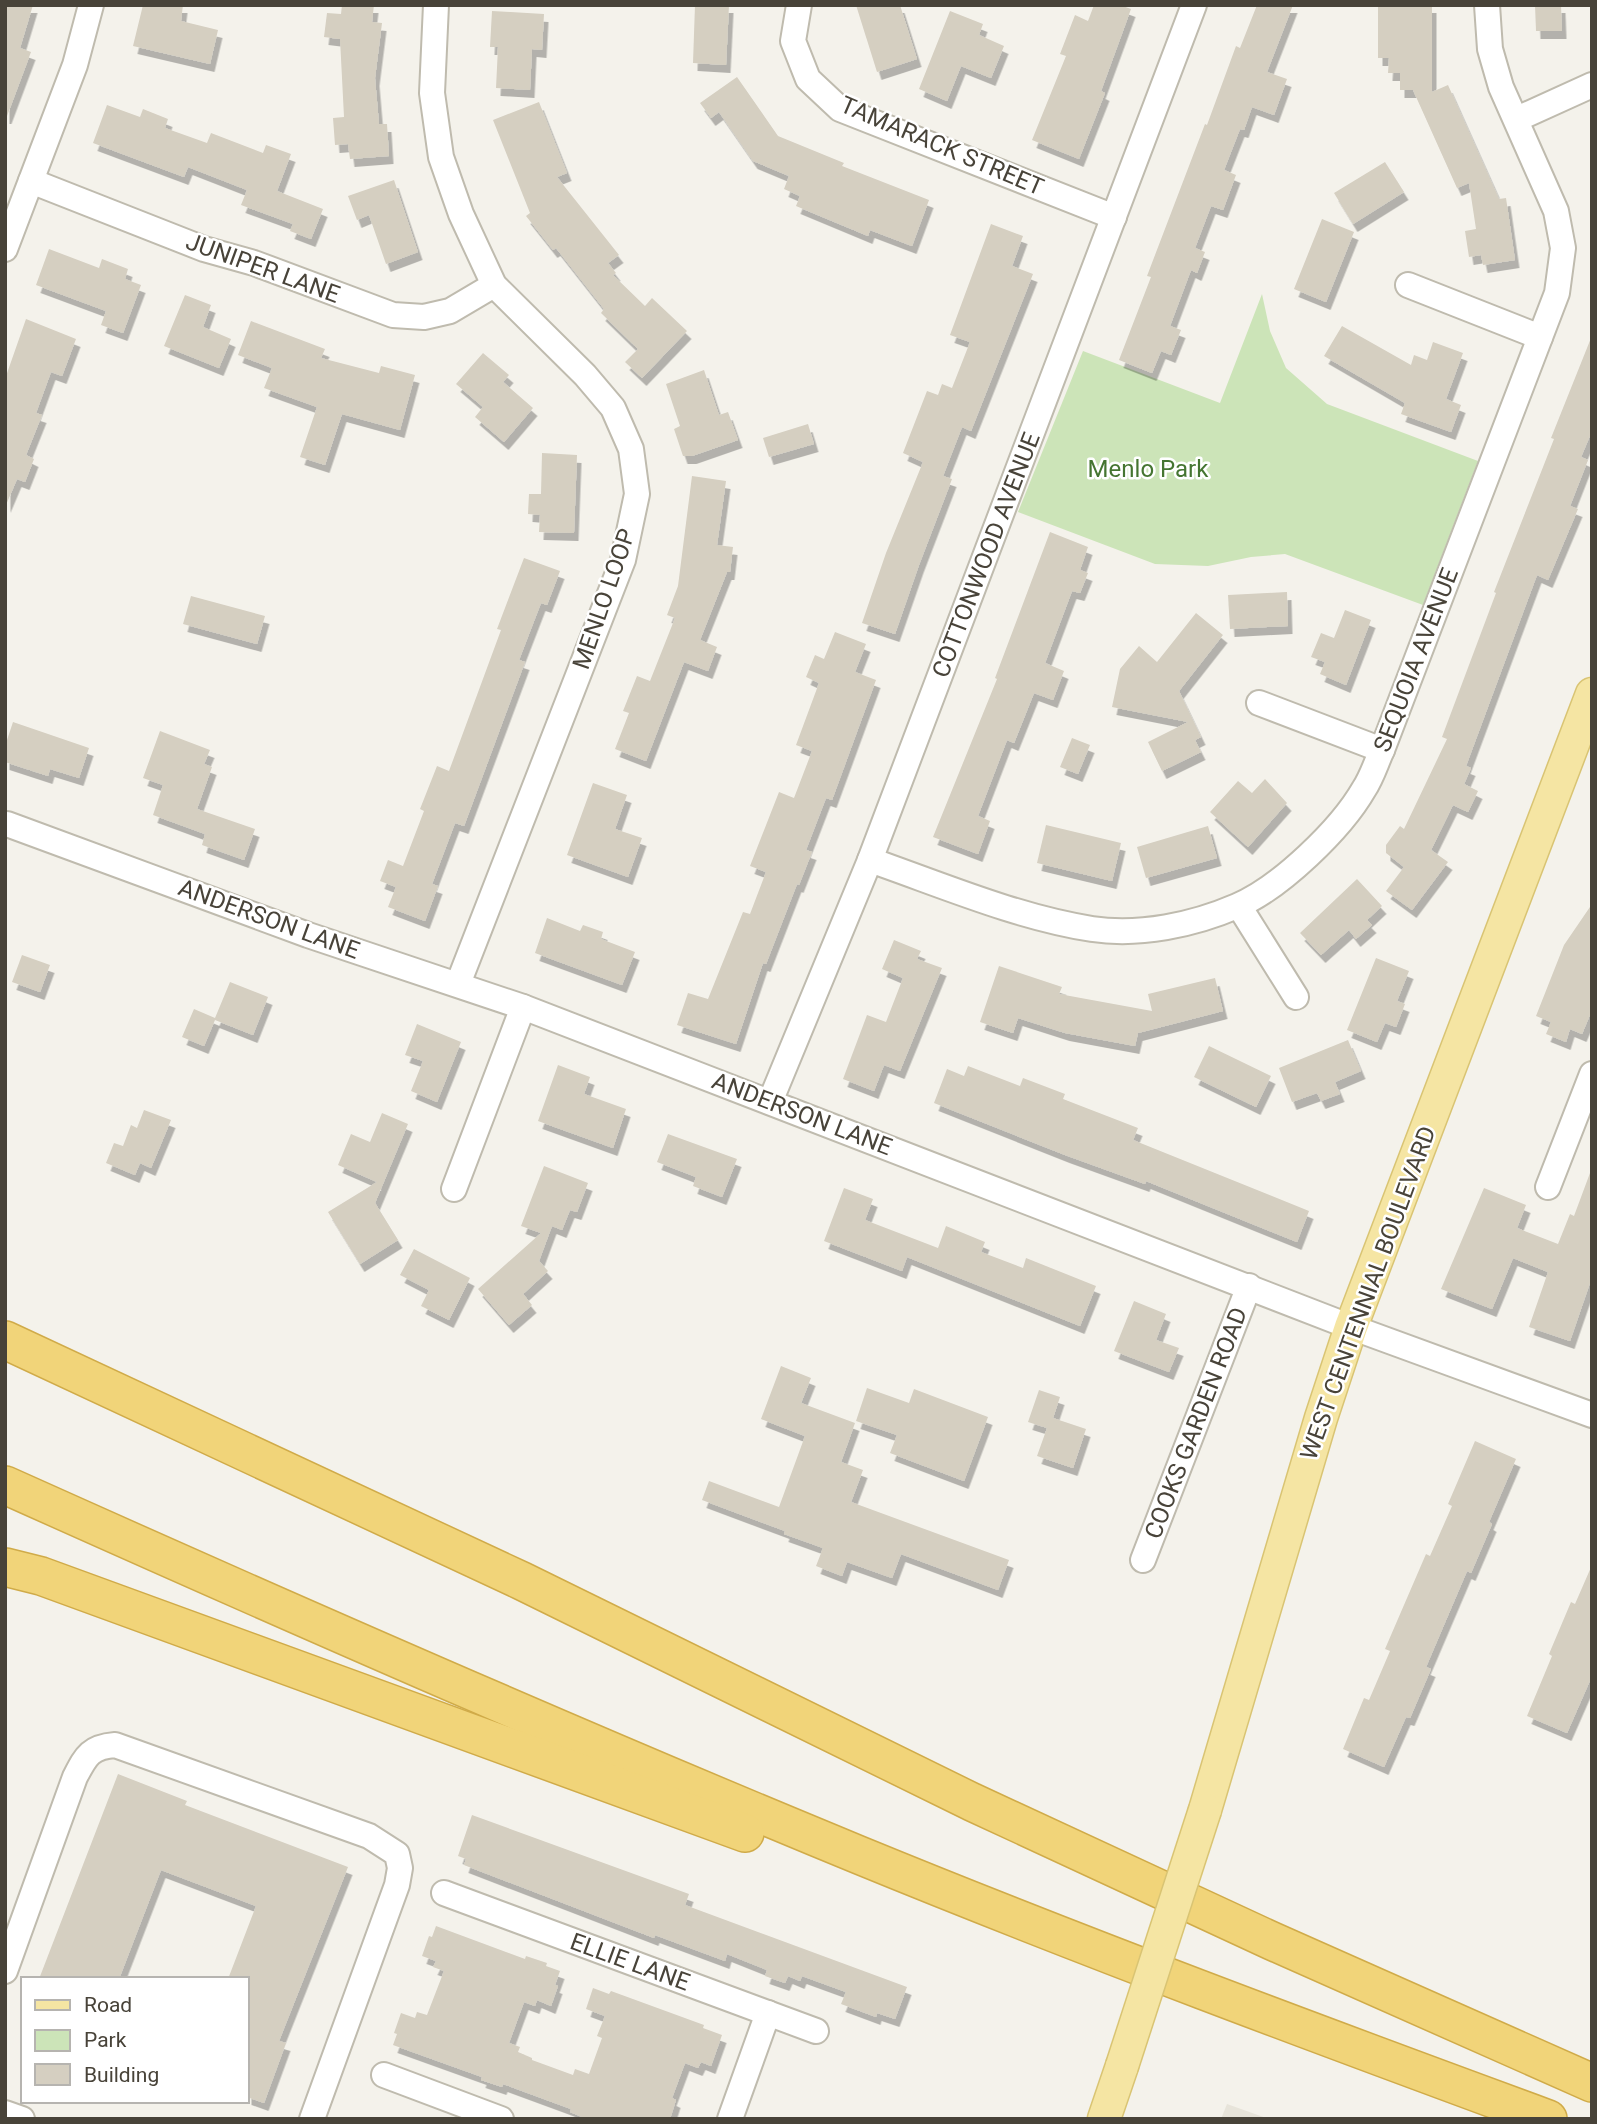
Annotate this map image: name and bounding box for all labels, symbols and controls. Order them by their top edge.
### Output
street label: TAMARACK STREET [836,91,1048,201]
street label: JUNIPER LANE [182,227,344,309]
street label: COTTONWOOD AVENUE [926,429,1046,681]
park label: Menlo Park [1088,455,1209,483]
street label: MENLO LOOP [567,525,641,673]
street label: SEQUOIA AVENUE [1368,564,1464,756]
street label: ANDERSON LANE [175,873,363,965]
street label: ANDERSON LANE [708,1067,896,1161]
street label: WEST CENTENNIAL BOULEVARD [1295,1122,1441,1464]
street label: COOKS GARDEN ROAD [1139,1303,1253,1543]
street label: ELLIE LANE [566,1927,694,1997]
legend [21,1977,248,2103]
text: Road [84,1993,132,2017]
text: Park [84,2028,127,2052]
text: Building [84,2063,159,2087]

